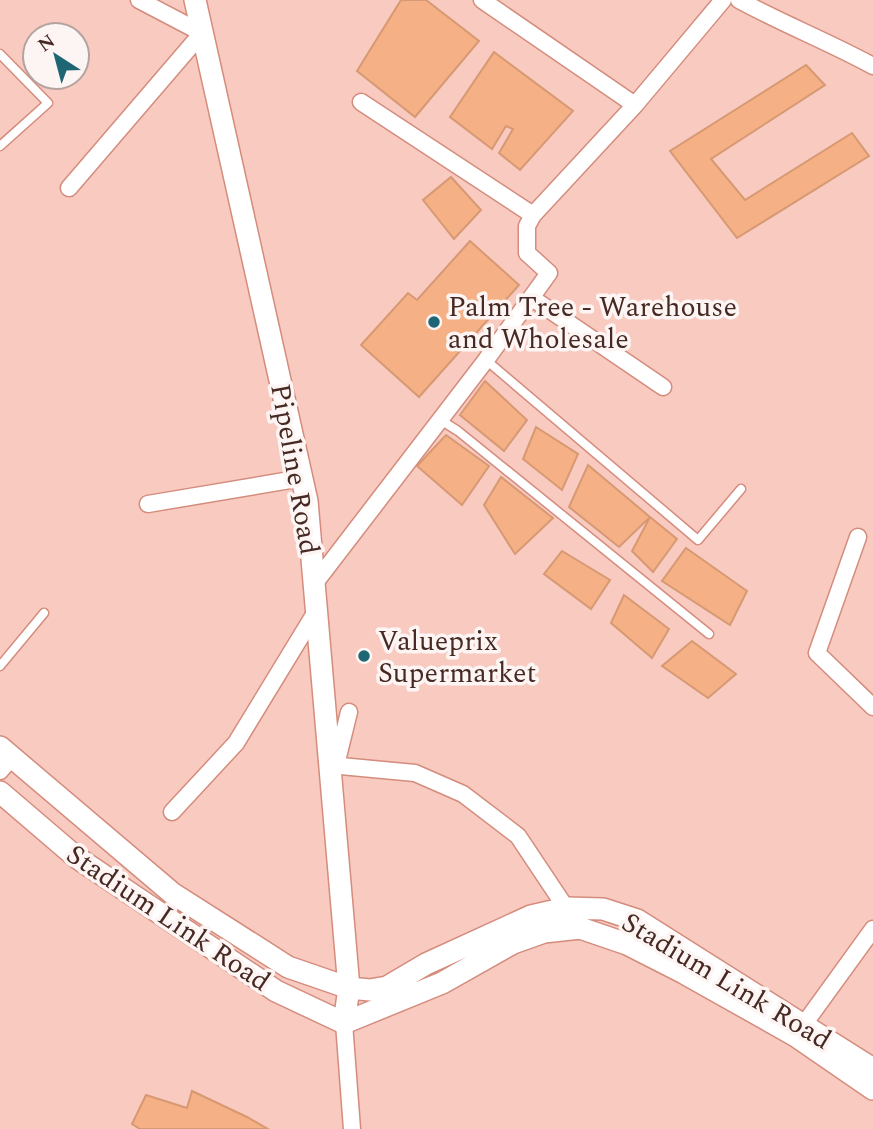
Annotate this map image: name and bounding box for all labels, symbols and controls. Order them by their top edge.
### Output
north arrow [21,21,91,91]
text: N [32,27,62,60]
place label: Palm Tree - Warehouse and Wholesale [448,286,737,361]
marker: Palm Tree - Warehouse and Wholesale [426,314,442,330]
street label: Pipeline Road [258,380,331,558]
place label: Valueprix Supermarket [378,620,537,695]
marker: Valueprix Supermarket [356,648,372,664]
street label: Stadium Link Road [57,834,279,1003]
street label: Stadium Link Road [613,901,839,1061]

